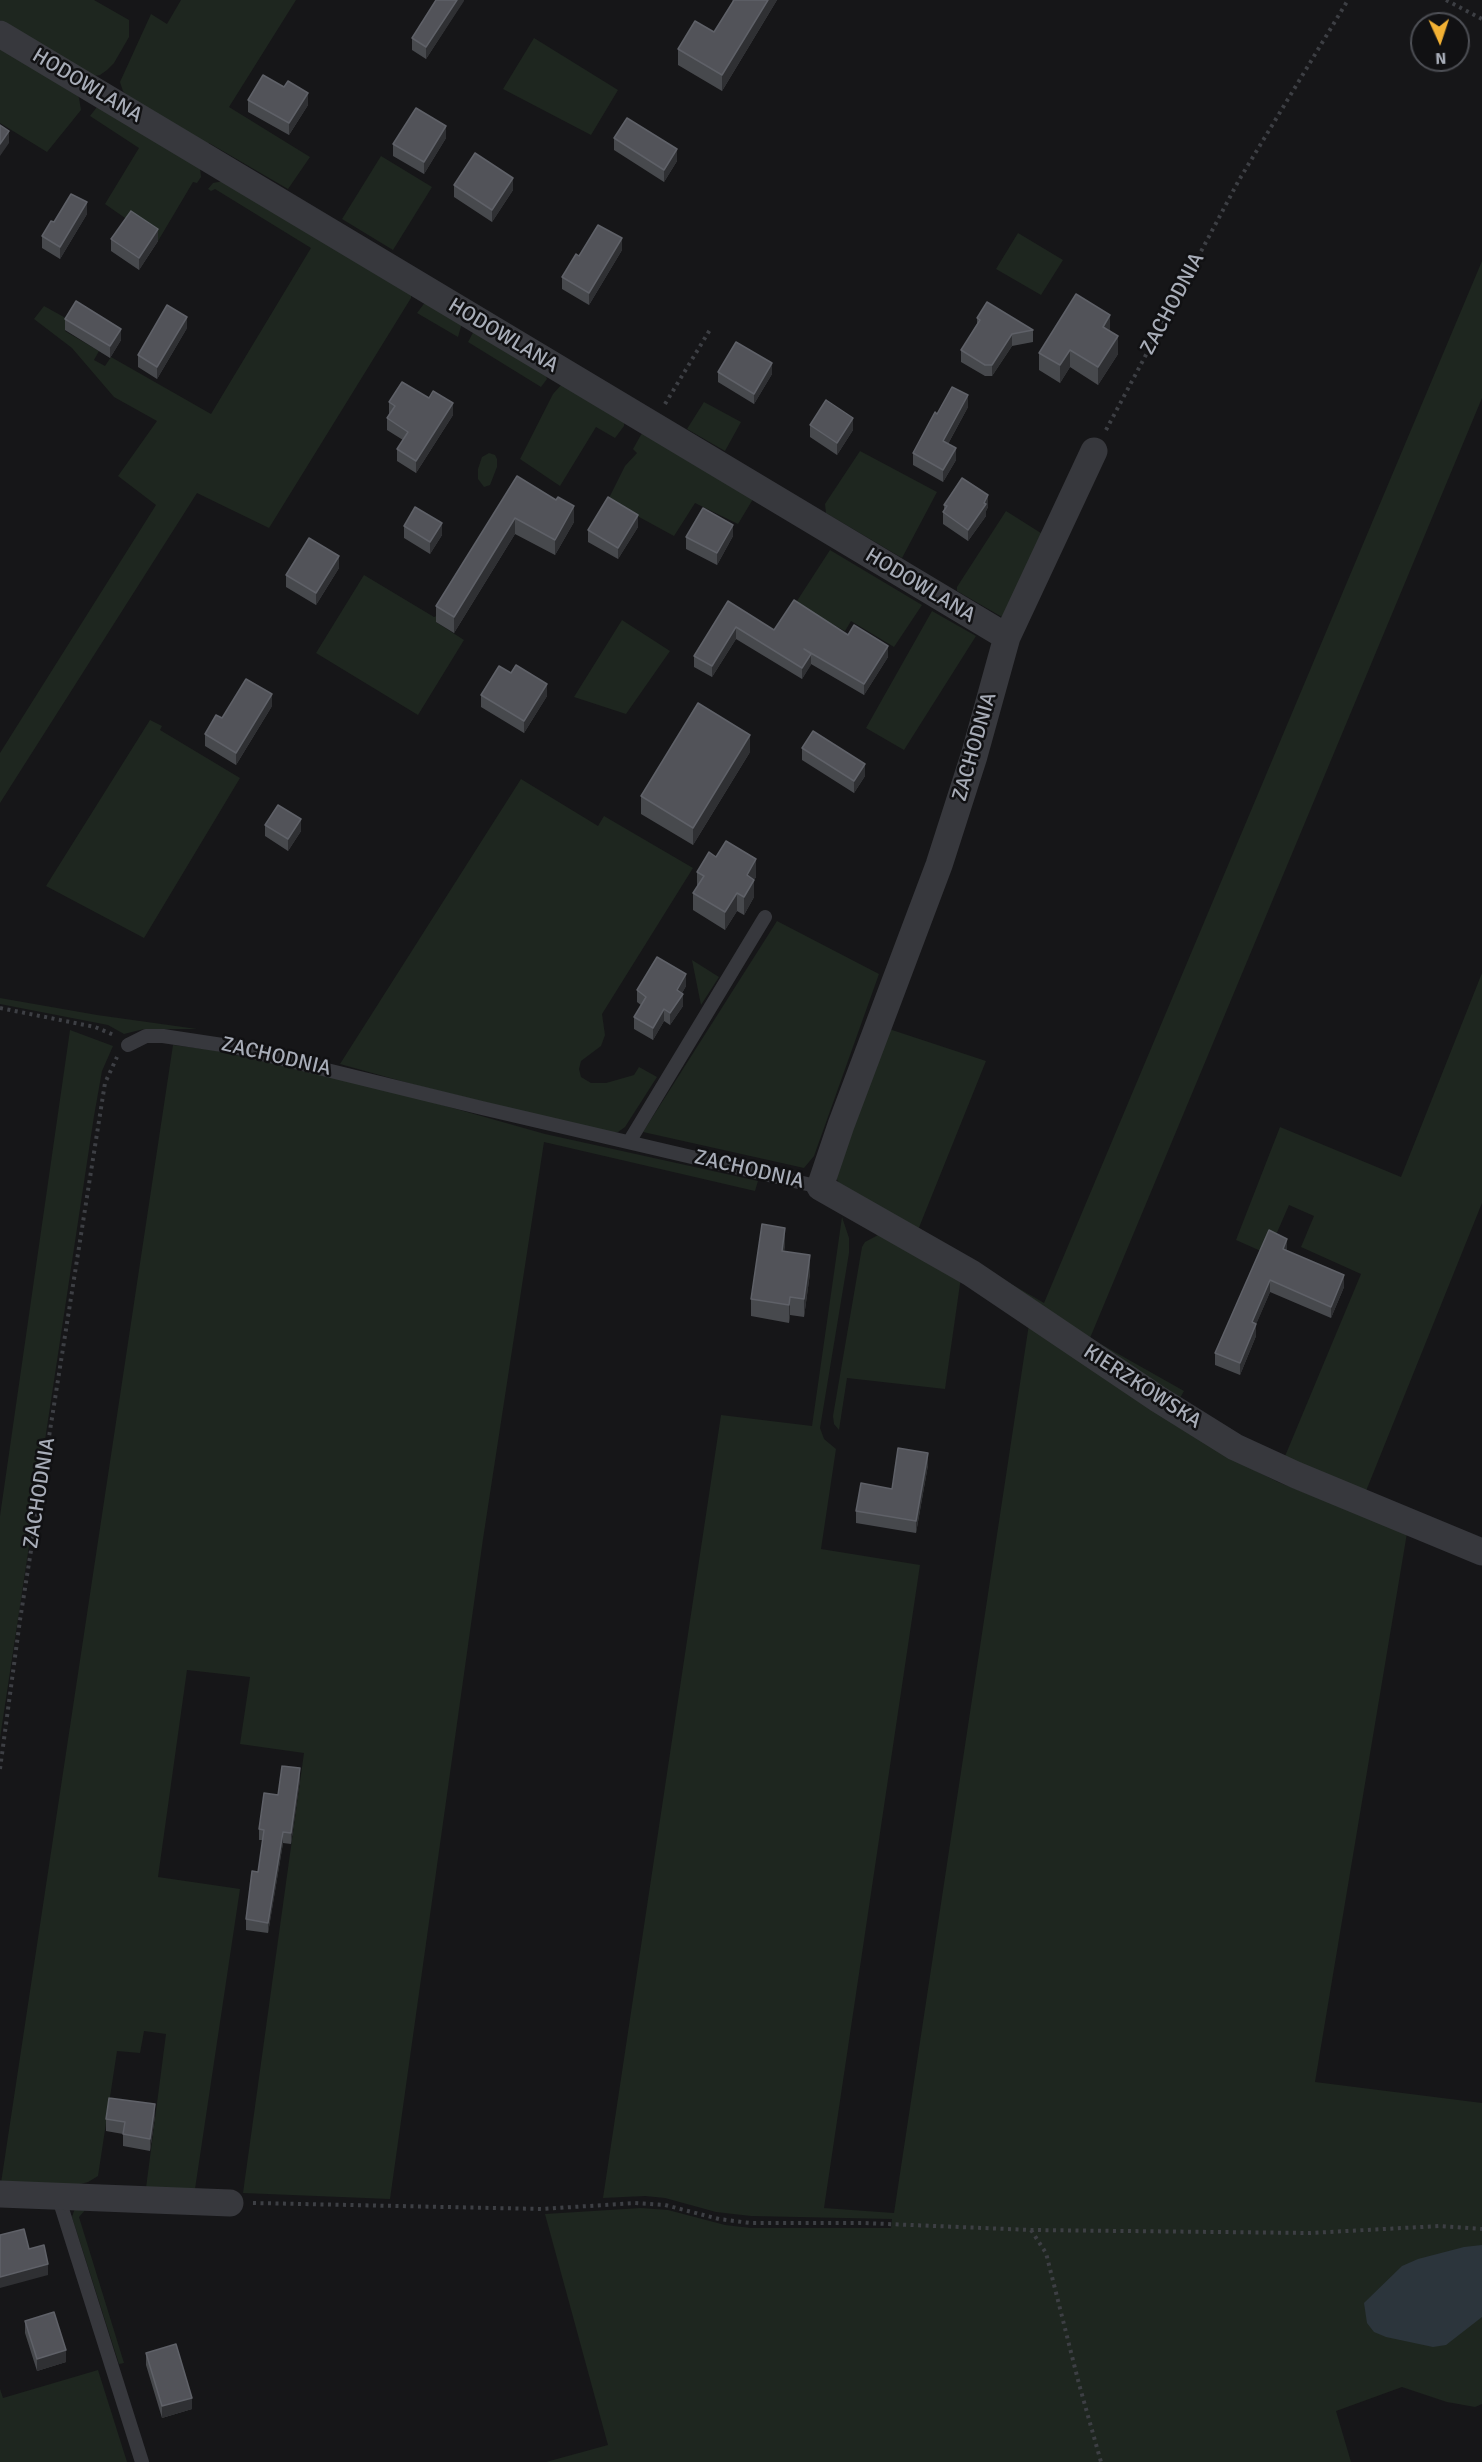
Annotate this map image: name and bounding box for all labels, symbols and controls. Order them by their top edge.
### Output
north arrow [1410,12,1470,72]
street label: HODOWLANA [27,43,147,129]
text: N [1435,48,1447,68]
street label: ZACHODNIA [1136,249,1210,359]
street label: HODOWLANA [443,293,563,379]
street label: HODOWLANA [860,543,980,629]
street label: ZACHODNIA [947,690,1003,804]
street label: ZACHODNIA [219,1032,333,1082]
street label: ZACHODNIA [692,1145,806,1195]
street label: KIERZKOWSKA [1078,1340,1206,1434]
street label: ZACHODNIA [19,1436,61,1550]

